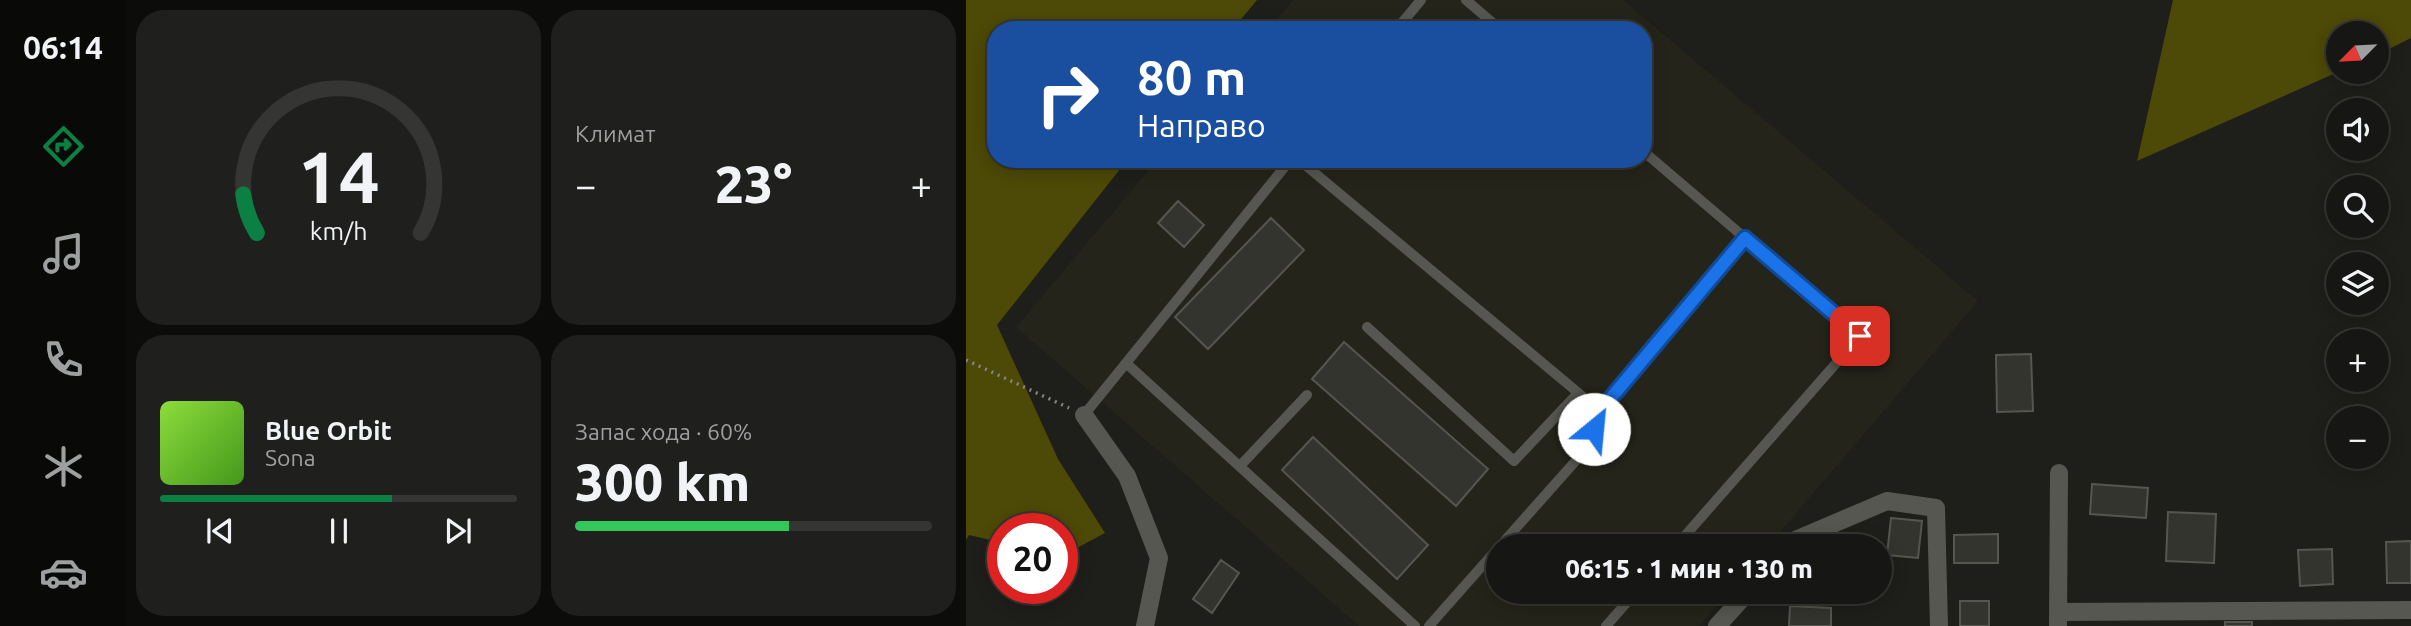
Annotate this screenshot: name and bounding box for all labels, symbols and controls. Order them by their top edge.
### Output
north arrow [2326,21,2389,84]
map controls [2326,21,2389,469]
text: 06:14 [23,29,103,65]
icon: right [1022,49,1113,140]
text: 80 m [1137,49,1246,104]
button: sound [2326,98,2389,161]
text: Направо [1137,107,1266,143]
text: Климат [575,121,655,146]
icon: directions [39,122,88,171]
text: 14 [297,136,380,218]
text: 23° [715,155,792,213]
text: − [575,164,596,206]
text: + [911,164,932,206]
button: search [2326,175,2389,238]
text: km/h [310,217,367,245]
icon: music [39,229,88,278]
button: layers [2326,252,2389,315]
pin [1830,306,1890,366]
icon: arrive [1841,317,1879,355]
button: + [2326,329,2389,392]
icon: phone [39,335,88,384]
position arrow [1557,392,1631,466]
button: − [2326,406,2389,469]
text: Blue Orbit [265,416,392,445]
text: Запас хода · 60% [575,419,752,444]
icon: climate [39,442,88,491]
text: Sona [265,445,315,470]
text: 300 km [575,453,750,511]
icon: previous [201,512,239,550]
icon: pause [320,512,358,550]
icon: next [439,512,477,550]
speed limit sign: 20 [987,513,1078,604]
icon: car [39,548,88,597]
text: 06:15 · 1 мин · 130 m [1565,554,1813,583]

